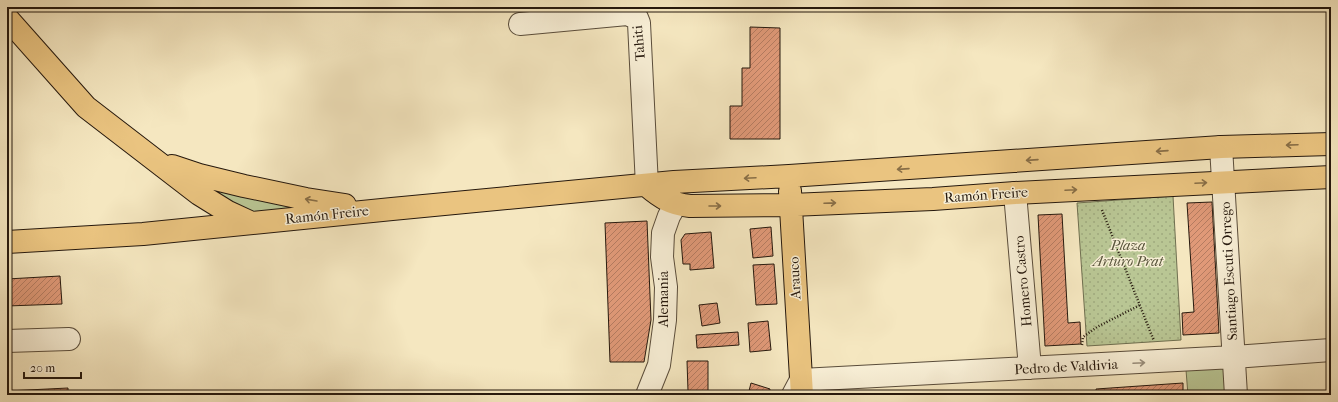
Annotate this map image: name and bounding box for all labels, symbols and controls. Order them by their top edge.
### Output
street label: Tahiti [629,24,649,62]
one-way arrow [1286,141,1299,149]
one-way arrow [1156,148,1169,155]
one-way arrow [1026,156,1039,163]
one-way arrow [897,165,910,172]
one-way arrow [744,174,757,182]
one-way arrow [1194,180,1207,187]
street label: Ramón Freire [944,184,1028,206]
one-way arrow [1064,186,1077,193]
one-way arrow [305,196,318,204]
one-way arrow [823,200,836,207]
street label: Santiago Escuti Orrego [1217,201,1241,341]
street label: Ramón Freire [284,202,370,228]
one-way arrow [708,202,721,209]
street label: Homero Castro [1011,235,1035,327]
park label: Plaza Arturo Prat [1091,237,1164,270]
street label: Arauco [785,256,805,301]
street label: Alemania [655,270,672,328]
scale bar [24,354,81,380]
street label: Pedro de Valdivia [1014,356,1119,378]
one-way arrow [1132,359,1145,366]
text: 20 m [30,361,55,375]

